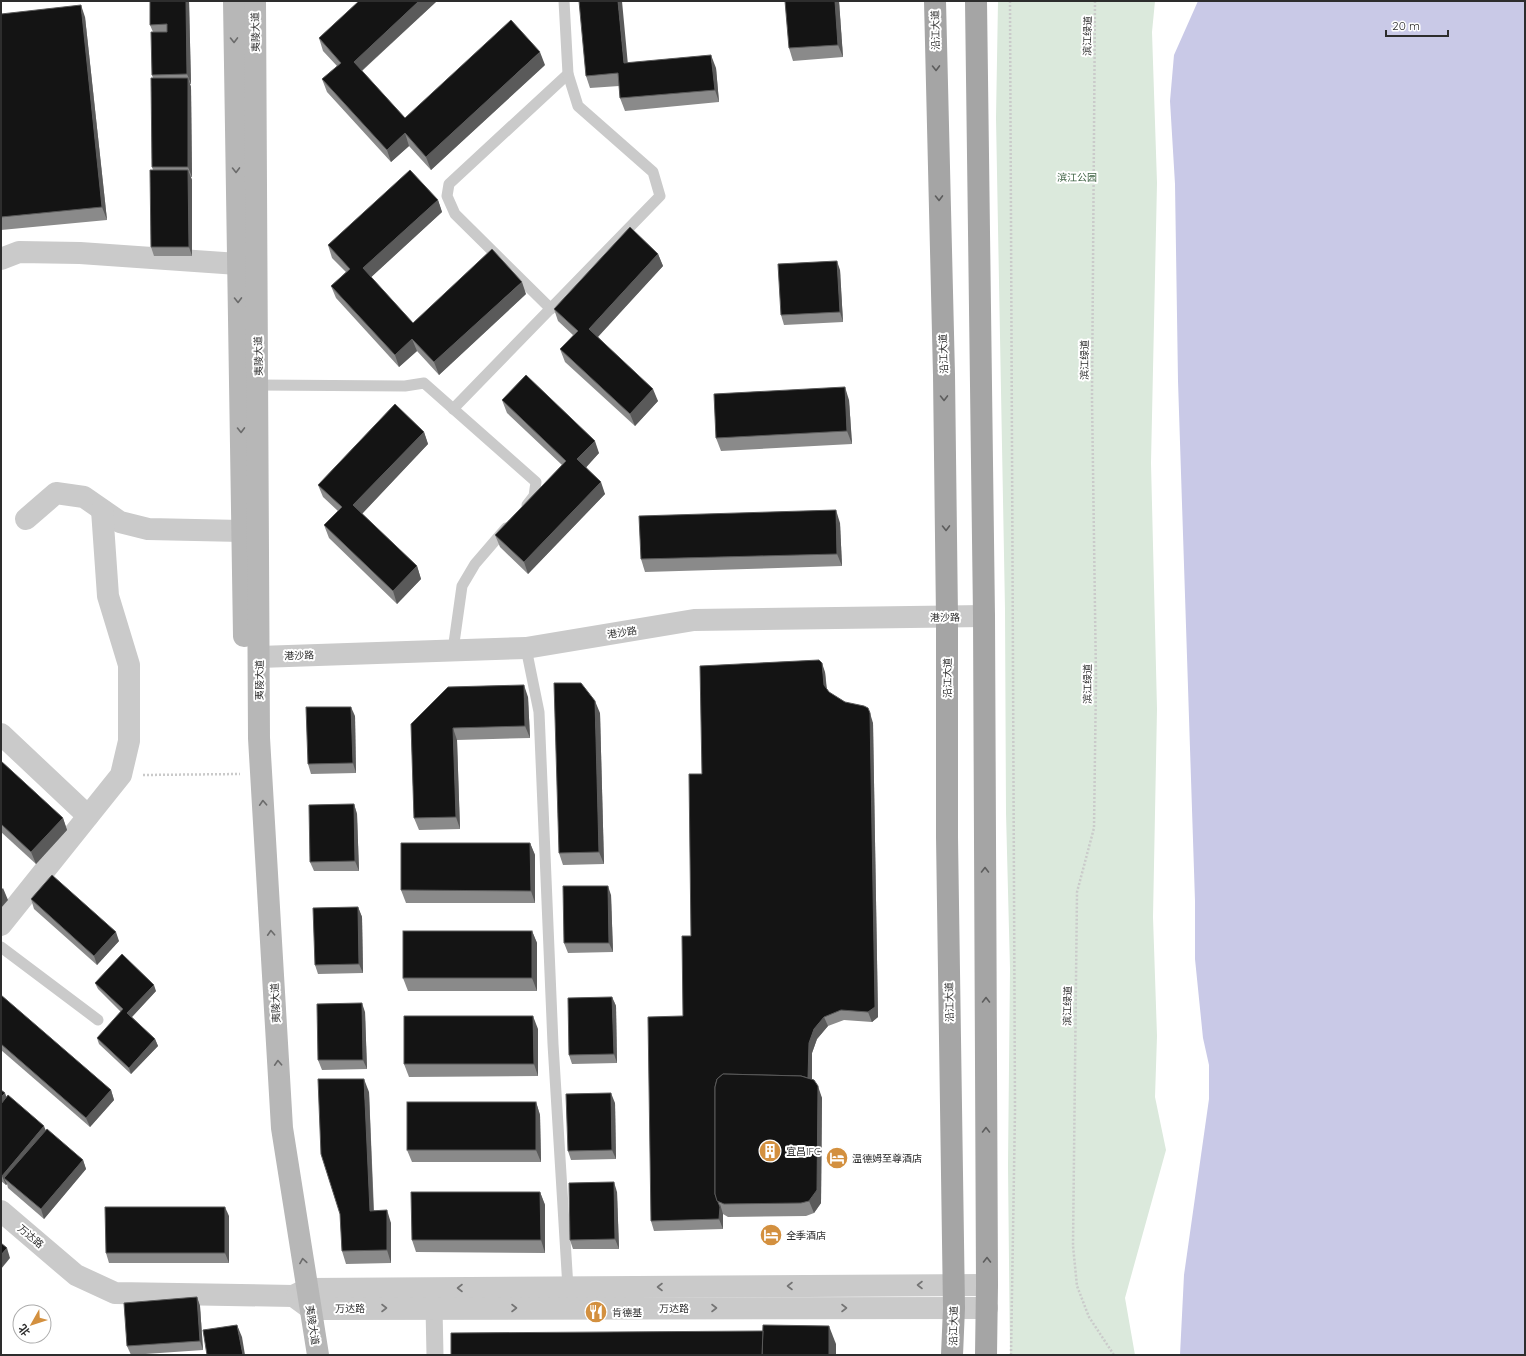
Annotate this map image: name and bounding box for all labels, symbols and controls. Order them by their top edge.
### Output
street label: 沿江大道 [929,10,942,50]
street label: 夷陵大道 [249,12,262,52]
scale bar [1386,12,1448,38]
street label: 滨江绿道 [1081,16,1094,56]
text: 20 m [1392,18,1420,33]
one-way arrow [230,37,239,43]
one-way arrow [932,65,940,71]
one-way arrow [232,167,240,173]
park label: 滨江公园 [1057,171,1097,184]
one-way arrow [935,195,943,201]
one-way arrow [234,297,242,303]
street label: 沿江大道 [936,334,951,374]
street label: 夷陵大道 [252,336,265,376]
street label: 滨江绿道 [1078,340,1091,380]
one-way arrow [940,395,949,401]
one-way arrow [237,427,245,433]
one-way arrow [942,525,950,531]
street label: 港沙路 [930,611,960,624]
street label: 港沙路 [606,624,638,641]
street label: 港沙路 [284,648,314,663]
street label: 沿江大道 [941,658,954,698]
street label: 夷陵大道 [253,660,266,700]
street label: 滨江绿道 [1081,664,1094,704]
one-way arrow [259,800,268,806]
one-way arrow [981,867,989,873]
one-way arrow [266,930,275,936]
street label: 沿江大道 [943,982,956,1022]
street label: 夷陵大道 [268,983,283,1023]
street label: 滨江绿道 [1061,986,1074,1026]
one-way arrow [982,997,990,1003]
one-way arrow [274,1060,283,1066]
one-way arrow [982,1127,990,1133]
building icon: 宜昌IFC [757,1138,783,1164]
place label: 宜昌IFC [786,1145,821,1158]
hotel icon: 温德姆至尊酒店 [824,1145,850,1171]
place label: 温德姆至尊酒店 [852,1152,922,1165]
street label: 万达路 [15,1222,46,1251]
hotel icon: 全季酒店 [758,1222,784,1248]
place label: 全季酒店 [786,1229,826,1242]
one-way arrow [983,1257,991,1263]
one-way arrow [299,1258,308,1264]
one-way arrow [917,1281,923,1289]
one-way arrow [787,1282,793,1290]
one-way arrow [657,1283,663,1291]
one-way arrow [457,1284,463,1292]
restaurant icon: 肯德基 [583,1299,609,1325]
street label: 万达路 [335,1302,365,1315]
street label: 万达路 [659,1302,689,1315]
north arrow [12,1304,52,1344]
street label: 夷陵大道 [303,1304,322,1346]
one-way arrow [381,1304,387,1312]
one-way arrow [511,1304,517,1312]
one-way arrow [711,1304,717,1312]
one-way arrow [841,1304,847,1312]
place label: 肯德基 [612,1306,642,1319]
street label: 沿江大道 [947,1306,960,1346]
text: 北 [15,1322,33,1339]

